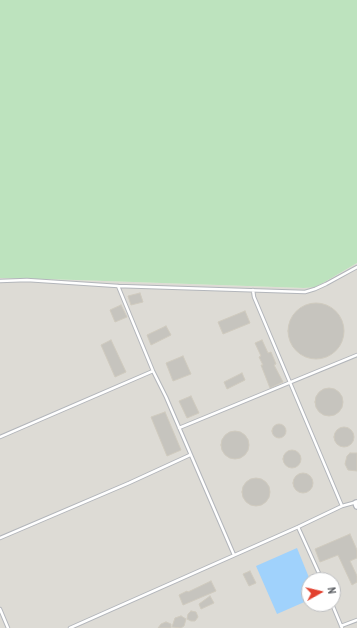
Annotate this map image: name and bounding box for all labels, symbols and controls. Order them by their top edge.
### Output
north arrow [301,572,341,612]
text: N [325,586,339,595]

